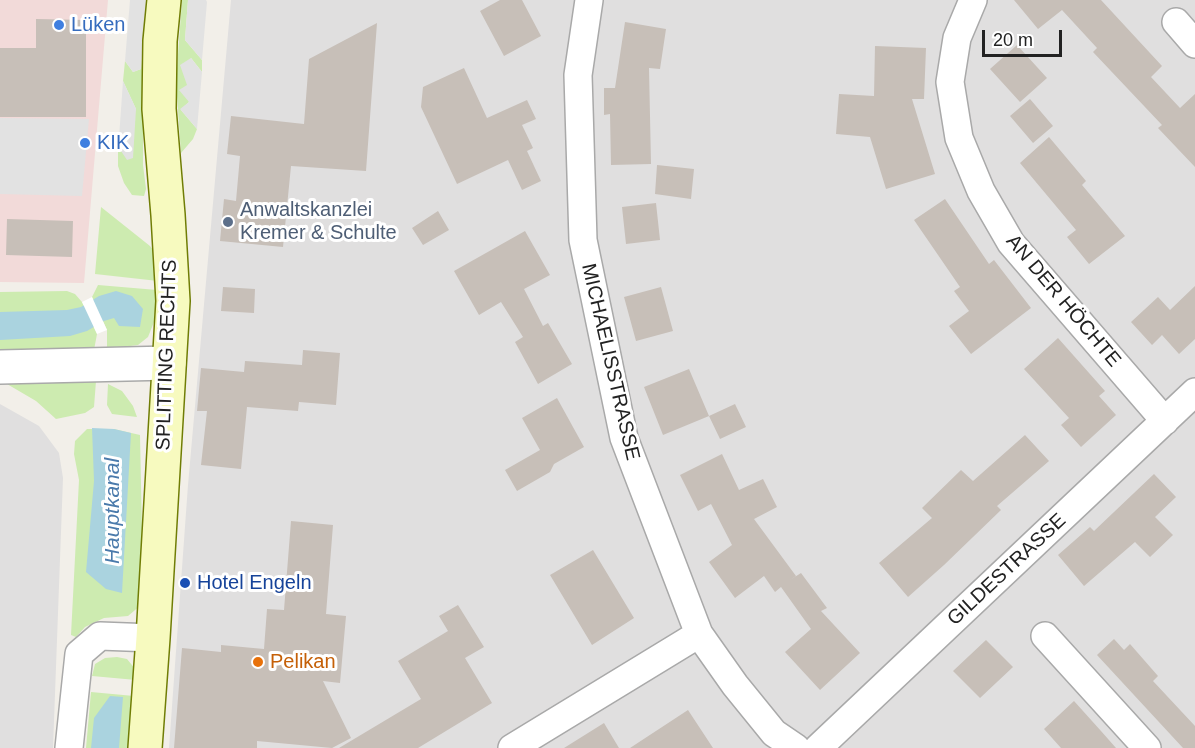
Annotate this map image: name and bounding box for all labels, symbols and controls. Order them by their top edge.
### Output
place label: Lüken [71,13,125,37]
marker: Lüken [52,18,66,32]
scale bar [985,18,1064,56]
text: 20 m [993,30,1033,50]
place label: KIK [97,131,129,155]
marker: KIK [78,136,92,150]
place label: Anwaltskanzlei Kremer & Schulte [240,198,397,245]
marker: Anwaltskanzlei Kremer & Schulte [221,215,235,229]
street label: AN DER HÖCHTE [1001,230,1125,372]
street label: SPLITTING RECHTS [152,259,182,451]
street label: MICHAELISSTRASSE [576,261,644,463]
water label: Hauptkanal [100,458,126,564]
street label: GILDESTRASSE [943,509,1071,631]
place label: Hotel Engeln [197,571,312,595]
marker: Hotel Engeln [178,576,192,590]
place label: Pelikan [270,650,336,674]
marker: Pelikan [251,655,265,669]

